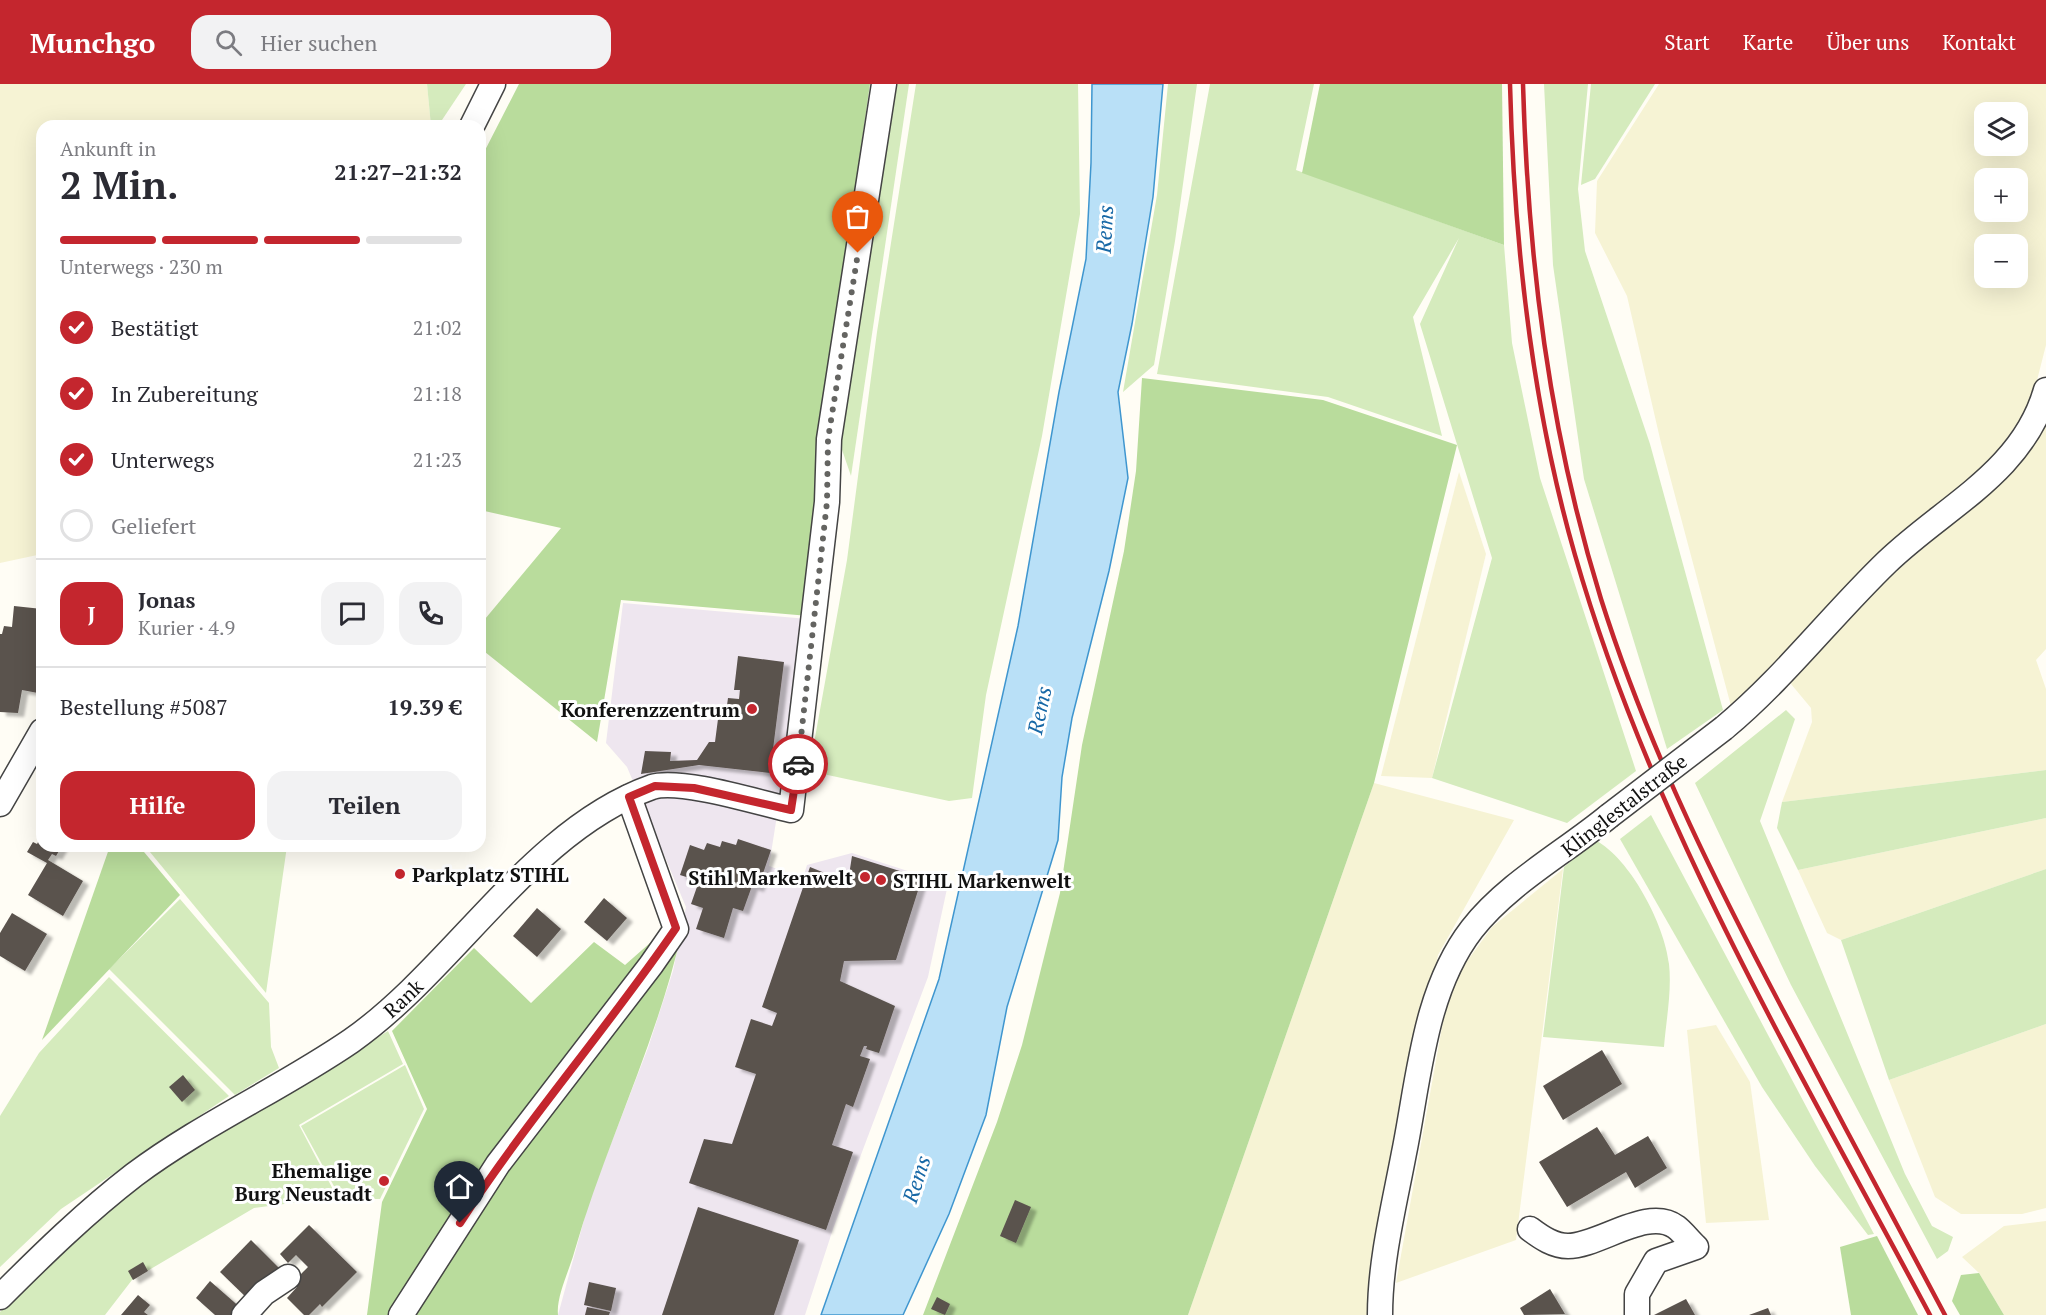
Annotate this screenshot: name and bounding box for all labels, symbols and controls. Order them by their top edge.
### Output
search box [191,15,611,69]
text: Munchgo [30,24,155,61]
icon: search [212,26,245,59]
text: Hier suchen [260,28,377,57]
text: Start [1664,28,1710,56]
text: Karte [1743,28,1793,56]
text: Über uns [1826,28,1909,56]
text: Kontakt [1942,28,2016,56]
map controls [1974,102,2028,288]
button: layers [1974,102,2028,156]
text: Ankunft in [60,135,156,162]
text: 21:27–21:32 [334,157,462,186]
text: 2 Min. [60,158,178,210]
button: + [1974,168,2028,222]
pin [832,191,883,253]
icon: bag [841,200,874,233]
water label: Rems [1089,204,1119,255]
button: − [1974,234,2028,288]
text: Unterwegs · 230 m [60,253,223,280]
icon: check [60,311,93,344]
text: Bestätigt [111,313,199,342]
text: 21:02 [413,314,462,341]
icon: check [60,377,93,410]
text: In Zubereitung [111,379,258,408]
text: 21:18 [413,380,462,407]
icon: check [60,443,93,476]
text: Unterwegs [111,445,215,474]
text: 21:23 [413,446,462,473]
text: Geliefert [111,511,196,540]
button: chat [321,582,384,645]
button: phone [399,582,462,645]
text: Jonas [138,585,195,614]
text: J [87,599,96,628]
text: Kurier · 4.9 [138,614,235,641]
water label: Rems [1020,683,1058,737]
text: Bestellung #5087 [60,692,228,721]
text: 19.39 € [387,692,462,721]
place label: Konferenzzentrum [561,696,741,723]
marker: Konferenzzentrum [745,702,759,716]
courier [768,734,828,794]
street label: Klinglestalstraße [1556,747,1692,863]
icon: car [782,748,815,781]
button: Hilfe [60,771,255,840]
button: Teilen [267,771,462,840]
place label: Parkplatz STIHL [412,861,569,888]
place label: Stihl Markenwelt [688,864,853,891]
marker: Parkplatz STIHL [393,867,407,881]
place label: STIHL Markenwelt [893,867,1072,894]
marker: Stihl Markenwelt [858,870,872,884]
marker: STIHL Markenwelt [874,873,888,887]
street label: Rank [377,972,429,1023]
water label: Rems [895,1152,937,1207]
place label: Ehemalige Burg Neustadt [235,1157,372,1207]
pin [434,1161,485,1223]
icon: home [443,1170,476,1203]
marker: Ehemalige Burg Neustadt [377,1174,391,1188]

